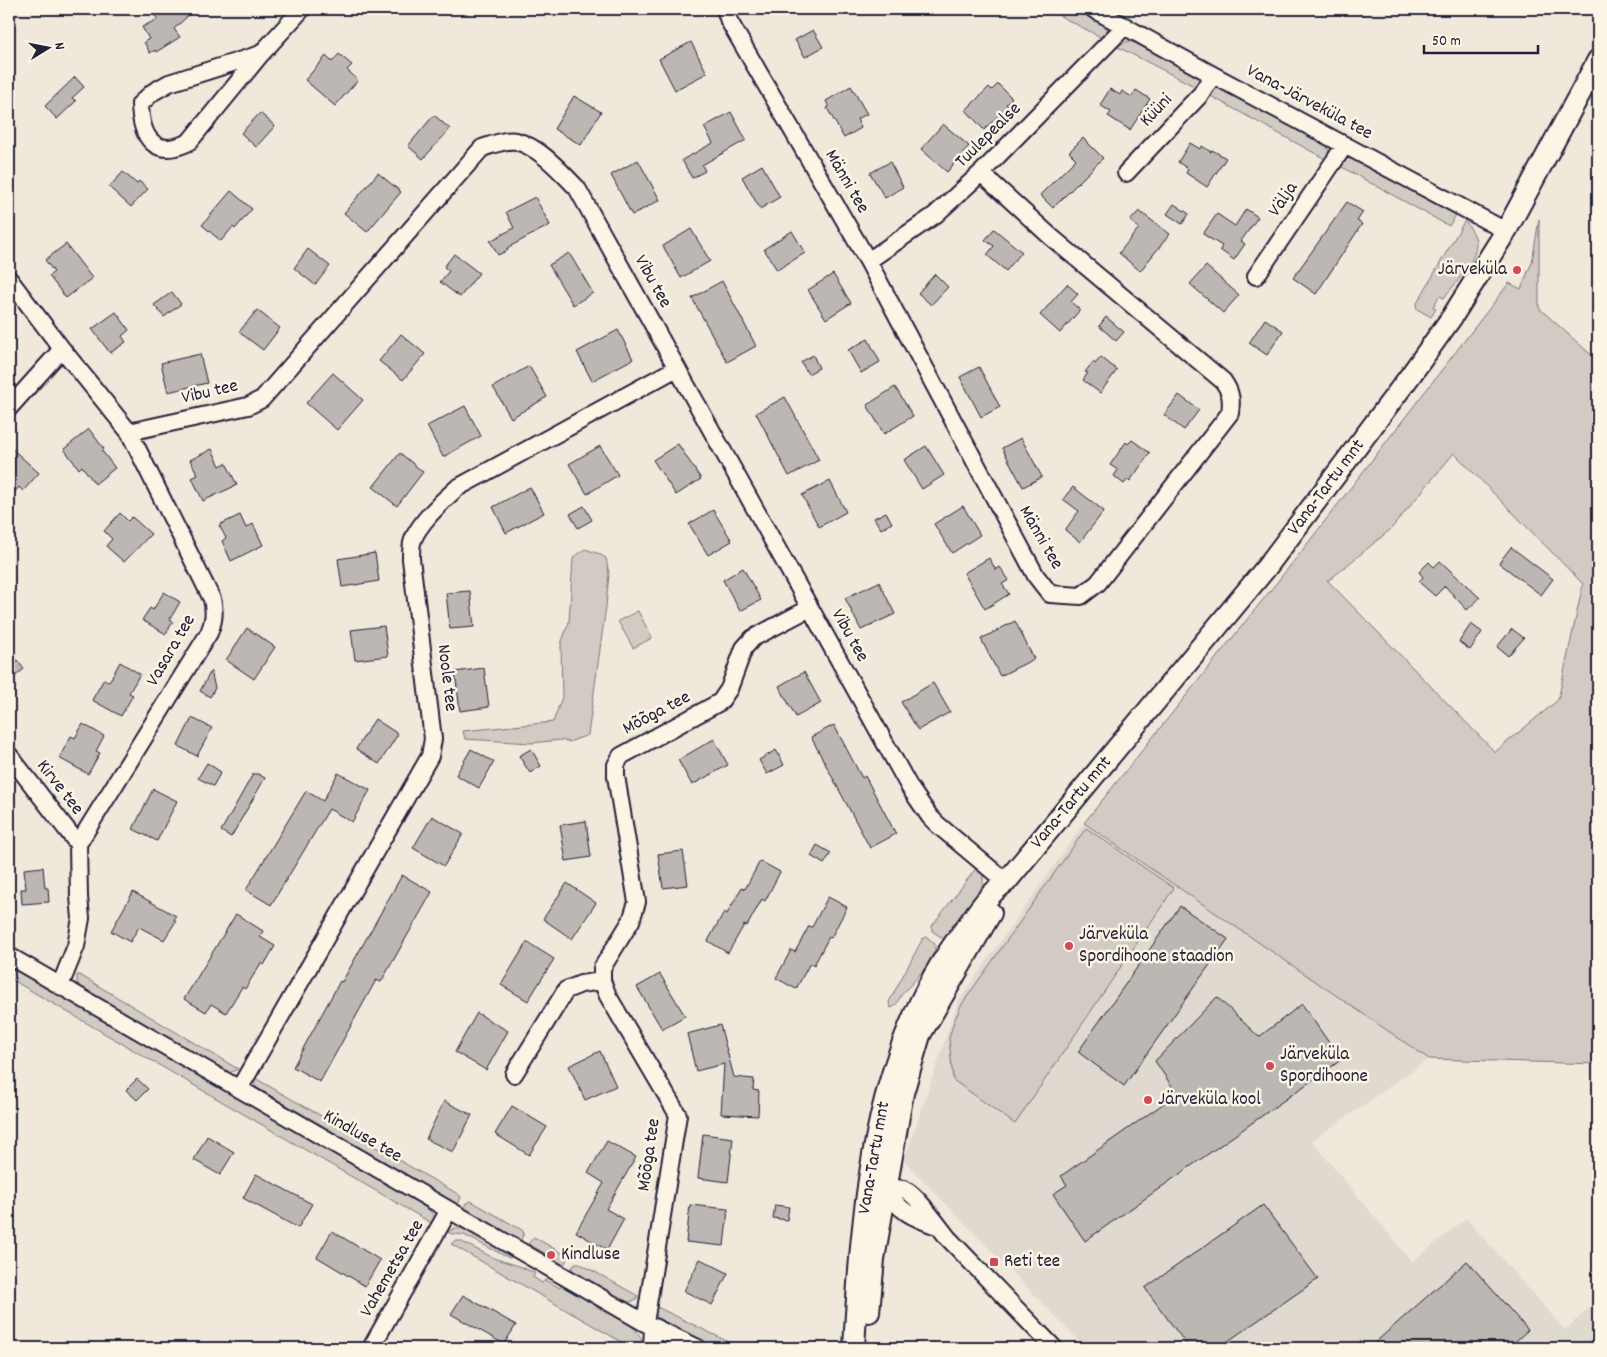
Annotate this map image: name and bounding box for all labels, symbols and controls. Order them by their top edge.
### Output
north arrow [22,22,72,72]
scale bar [1424,22,1538,54]
text: 50 m [1432,31,1461,53]
text: N [48,41,69,51]
street label: Vana-Järveküla tee [1241,58,1377,148]
street label: Küüni [1134,88,1180,134]
street label: Tuulepealse [950,97,1028,175]
street label: Männi tee [817,145,875,219]
street label: Välja [1262,176,1306,223]
street label: Vibu tee [626,250,678,314]
place label: Järveküla [1438,257,1508,284]
marker: Järveküla [1511,264,1523,276]
street label: Vibu tee [179,373,241,413]
street label: Vana-Tartu mnt [1282,434,1372,542]
street label: Männi tee [1011,501,1069,575]
street label: Vibu tee [823,604,875,668]
street label: Vasara tee [141,610,203,692]
street label: Noole tee [429,643,463,713]
street label: Mõõga tee [618,685,696,743]
street label: Vana-Tartu mnt [1025,751,1119,855]
street label: Kirve tee [29,755,89,821]
place label: Järveküla Spordihoone staadion [1079,922,1234,971]
marker: Järveküla Spordihoone staadion [1063,940,1075,952]
place label: Järveküla Spordihoone [1280,1042,1368,1091]
marker: Järveküla Spordihoone [1264,1060,1276,1072]
place label: Järveküla kool [1158,1087,1261,1114]
marker: Järveküla kool [1142,1094,1154,1106]
street label: Vana-Tartu mnt [852,1099,898,1217]
street label: Kindluse tee [318,1104,406,1170]
street label: Mõõga tee [632,1117,668,1193]
street label: Vahemetsa tee [354,1215,432,1323]
place label: Kindluse [561,1242,620,1269]
marker: Kindluse [545,1249,557,1261]
place label: Reti tee [1004,1249,1060,1276]
marker: Reti tee [988,1256,1000,1268]

